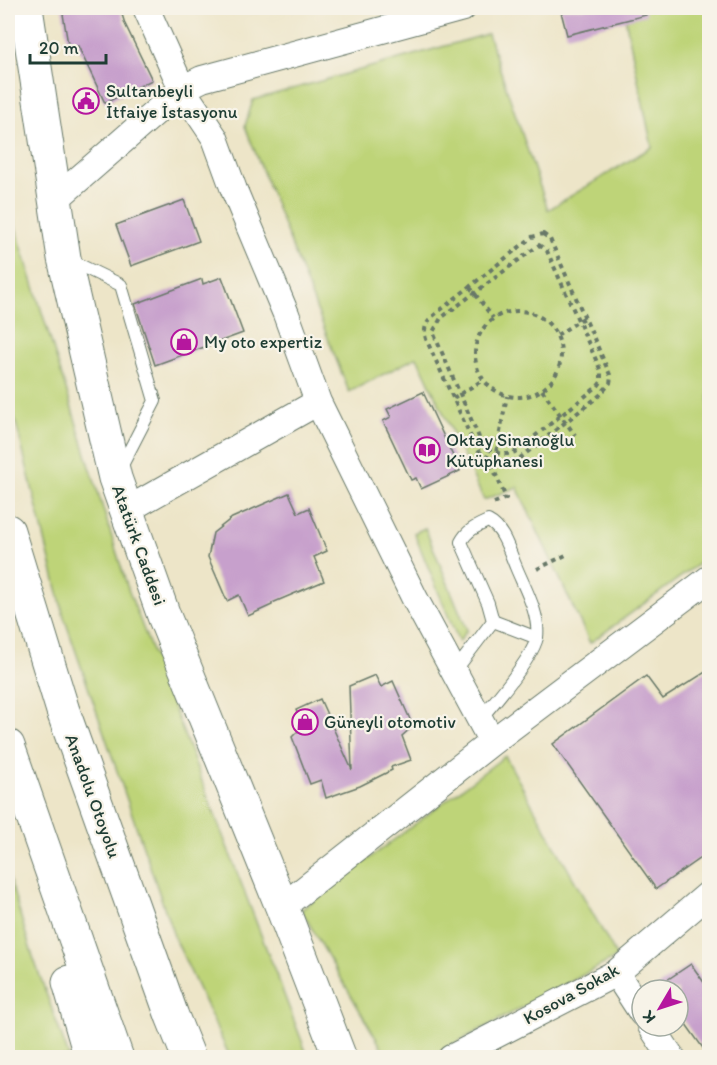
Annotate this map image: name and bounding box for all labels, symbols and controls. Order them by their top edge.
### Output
scale bar [30,27,106,65]
text: 20 m [39,37,79,59]
place label: Sultanbeyli İtfaiye İstasyonu [106,80,238,123]
public building icon: Sultanbeyli İtfaiye İstasyonu [71,86,101,116]
shop icon: My oto expertiz [169,327,199,357]
place label: My oto expertiz [204,331,323,353]
place label: Oktay Sinanoğlu Kütüphanesi [446,429,574,472]
library icon: Oktay Sinanoğlu Kütüphanesi [412,435,442,465]
street label: Atatürk Caddesi [107,482,171,608]
shop icon: Güneyli otomotiv [290,707,320,737]
place label: Güneyli otomotiv [324,711,456,733]
street label: Anadolu Otoyolu [60,731,126,861]
street label: Kosova Sokak [519,958,623,1029]
north arrow [630,978,690,1038]
text: K [638,1007,659,1027]

